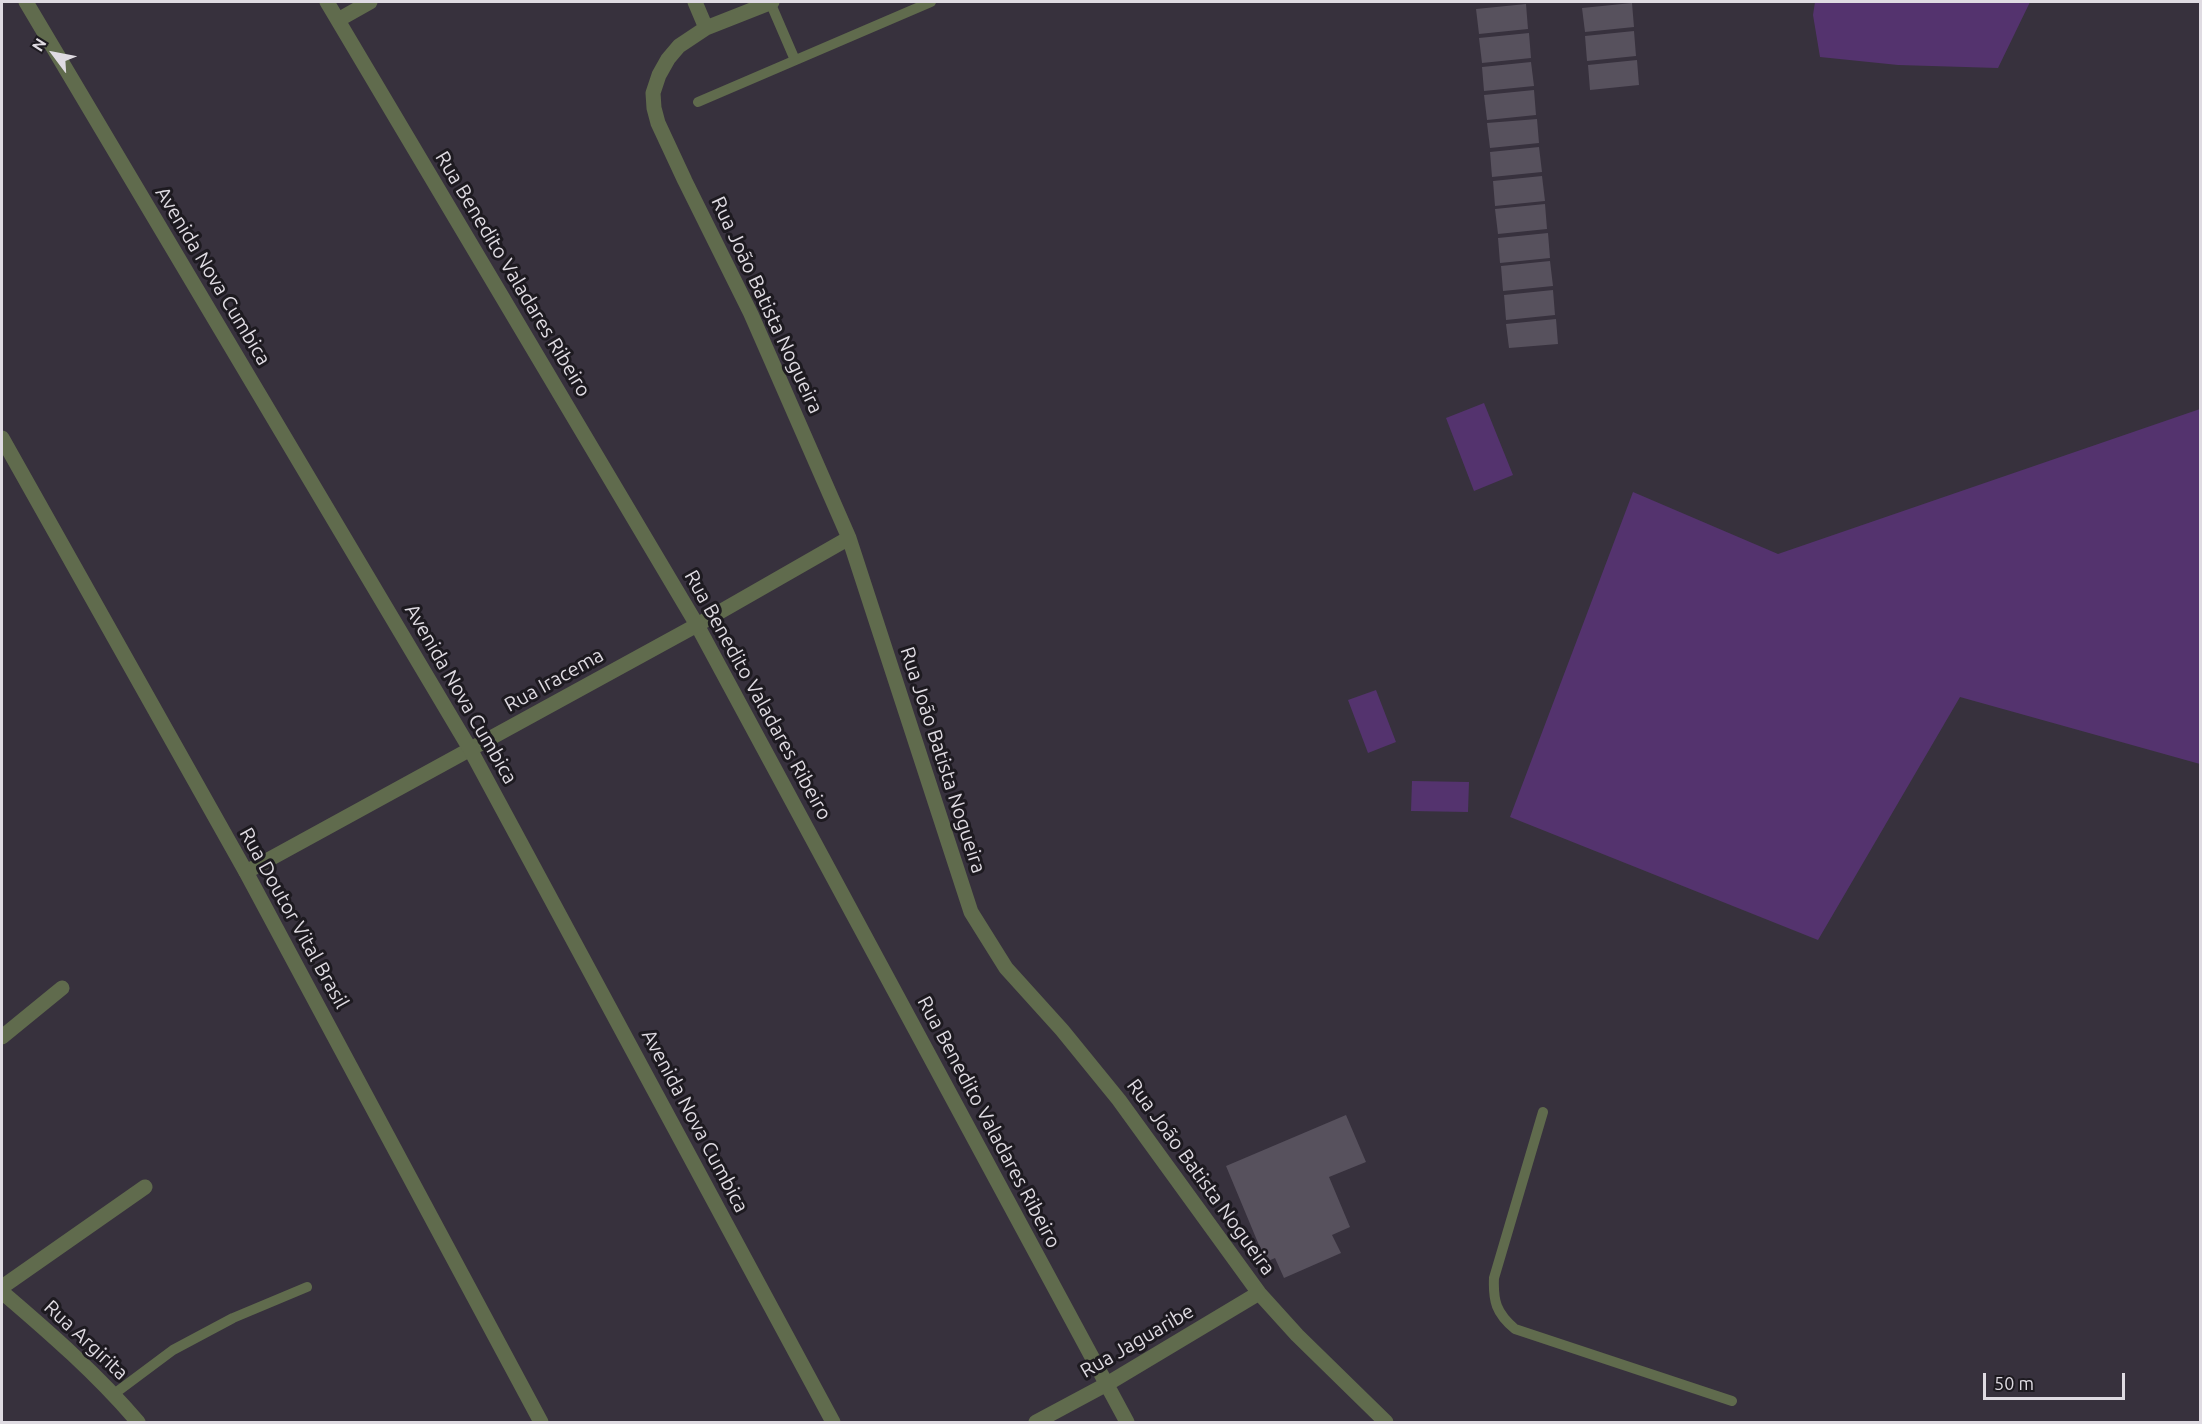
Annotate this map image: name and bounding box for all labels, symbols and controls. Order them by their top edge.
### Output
north arrow [24,24,84,84]
text: N [28,35,50,54]
street label: Rua Benedito Valadares Ribeiro [430,147,596,401]
street label: Avenida Nova Cumbica [150,183,276,369]
street label: Rua João Batista Nogueira [706,193,828,417]
street label: Rua Benedito Valadares Ribeiro [679,566,837,824]
street label: Avenida Nova Cumbica [400,600,522,788]
street label: Rua Iracema [500,643,608,717]
street label: Rua João Batista Nogueira [895,644,991,876]
street label: Rua Doutor Vital Brasil [234,823,354,1013]
street label: Rua Benedito Valadares Ribeiro [912,992,1066,1252]
street label: Avenida Nova Cumbica [637,1025,753,1217]
street label: Rua João Batista Nogueira [1122,1074,1280,1280]
street label: Rua Argirita [39,1295,133,1385]
street label: Rua Jaguaribe [1076,1299,1198,1383]
scale bar [1986,1361,2128,1399]
text: 50 m [1994,1373,2034,1393]

